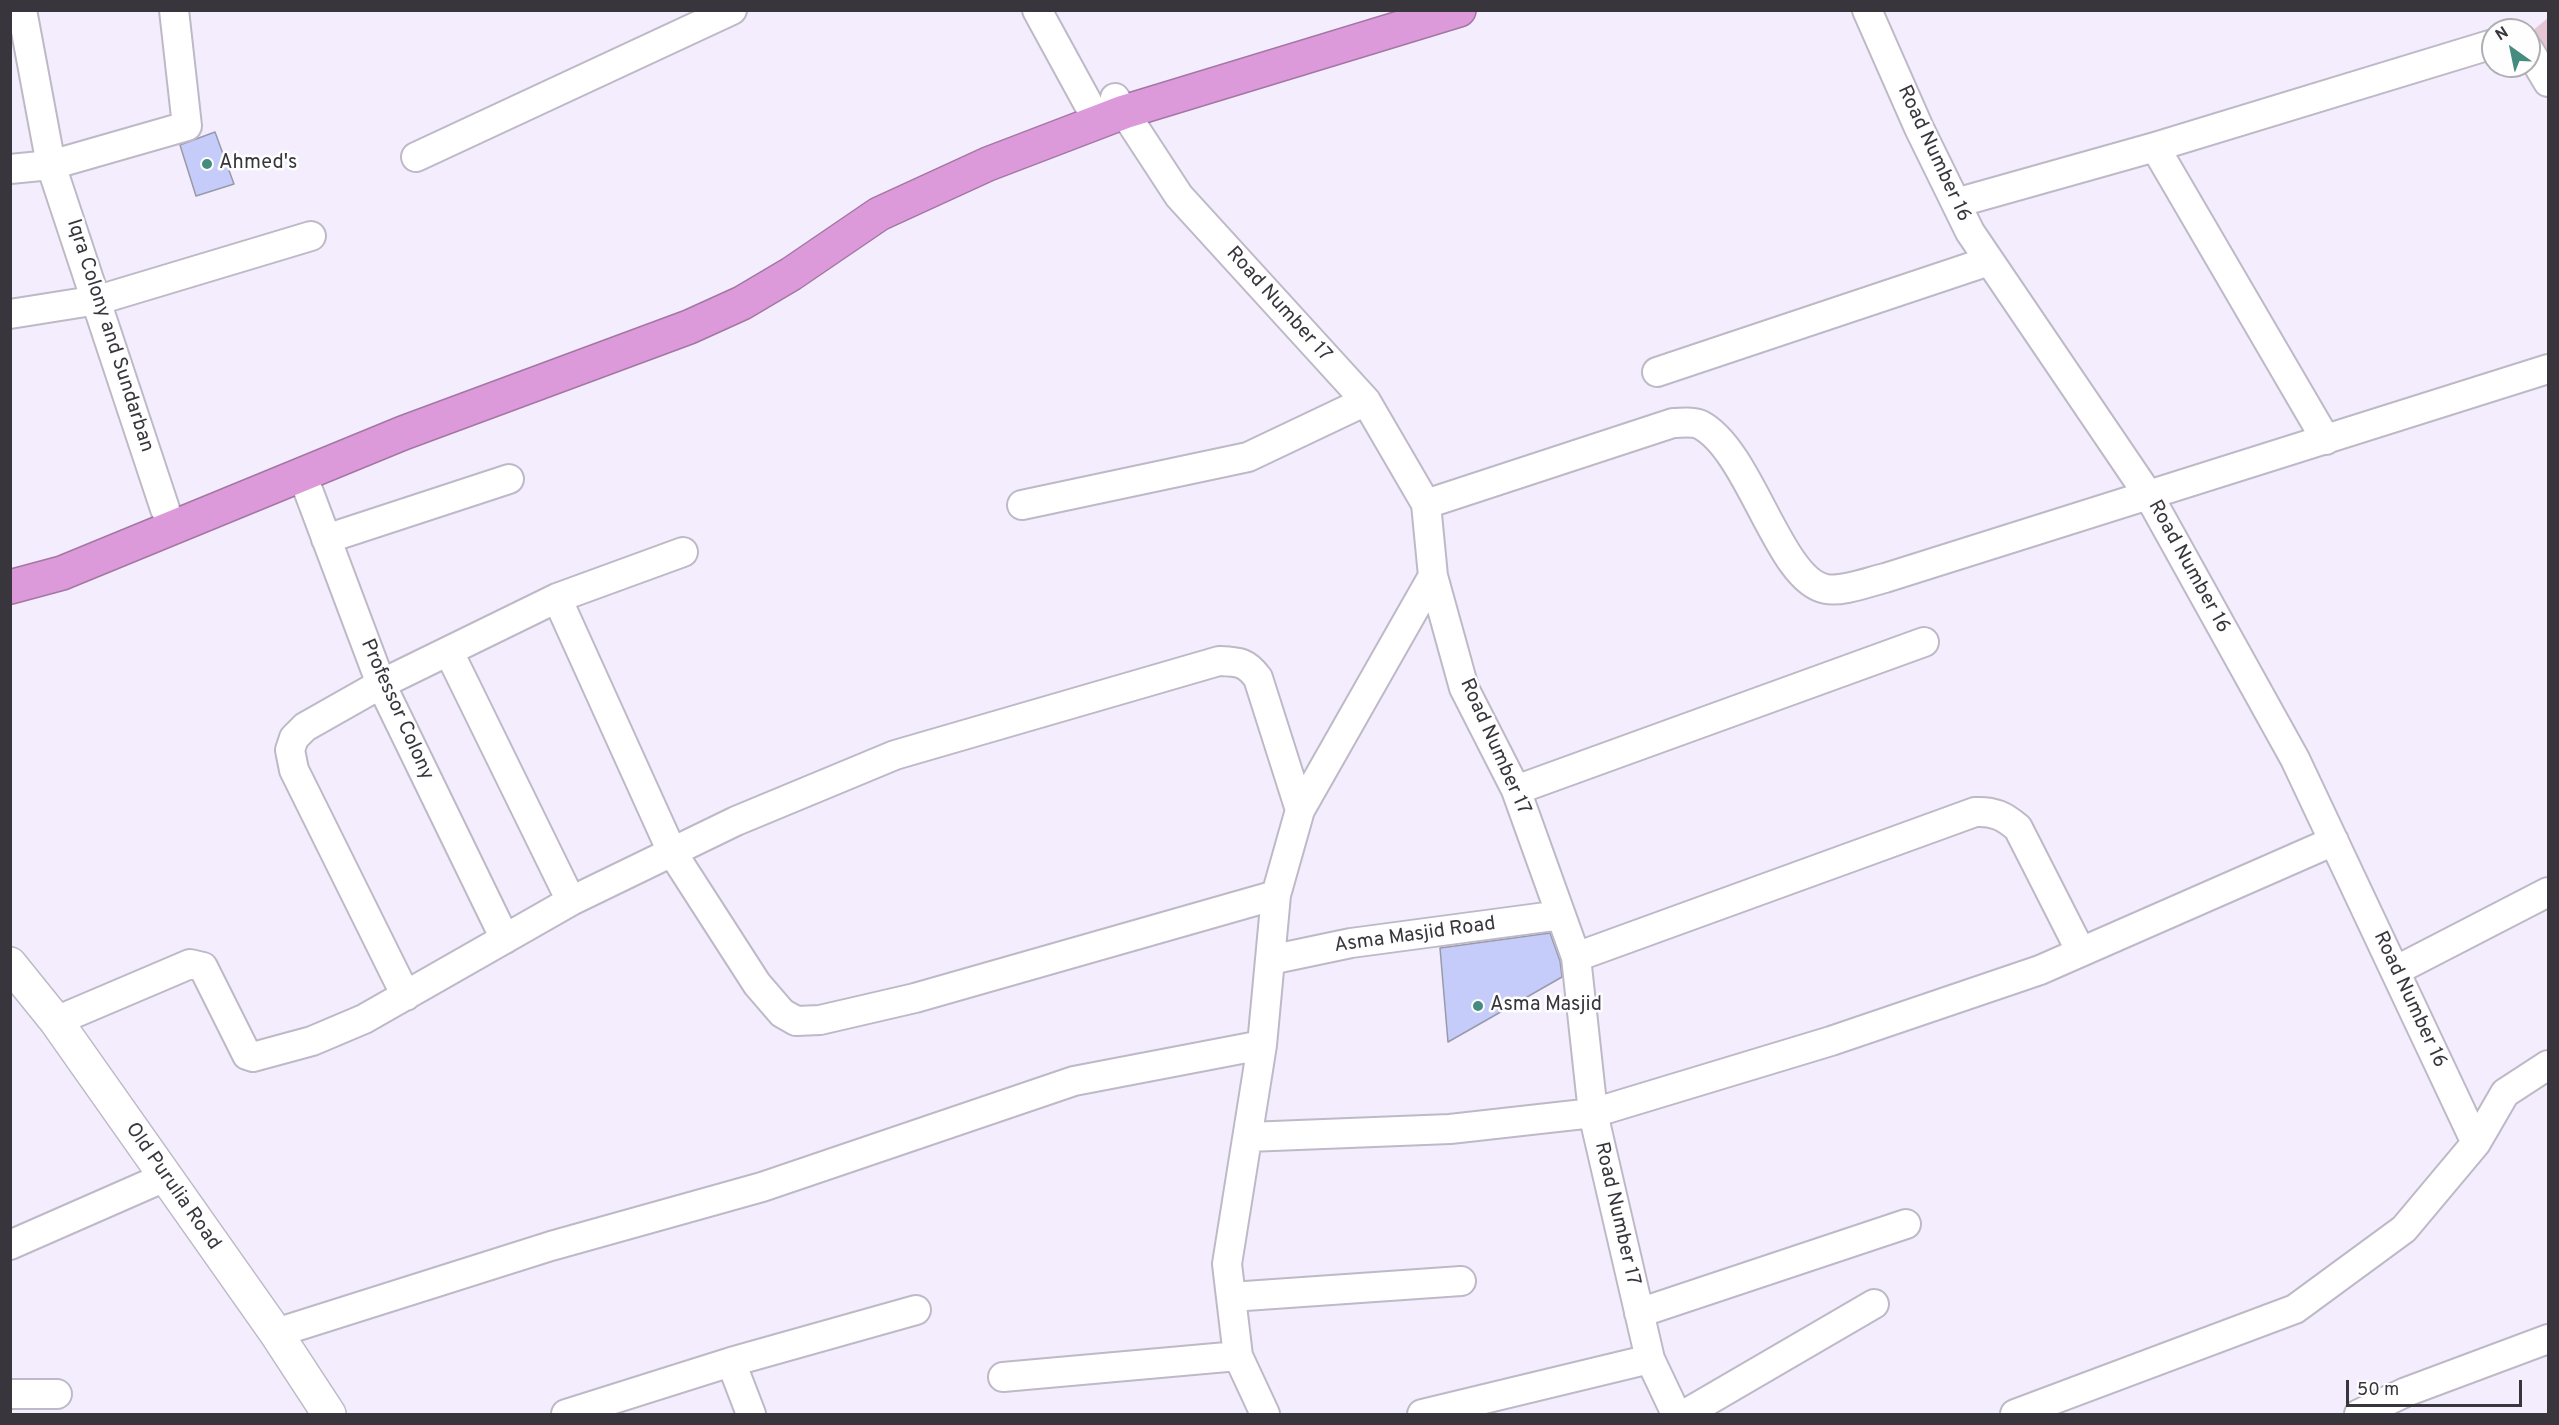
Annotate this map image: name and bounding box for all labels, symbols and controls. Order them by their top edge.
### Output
north arrow [2481,18,2541,78]
text: N [2492,23,2513,46]
street label: Road Number 16 [1891,82,1975,226]
place label: Ahmed's [219,152,297,176]
marker: Ahmed's [200,157,214,171]
street label: Iqra Colony and Sundarban [60,217,158,455]
street label: Road Number 17 [1220,243,1336,367]
street label: Road Number 16 [2142,497,2234,637]
street label: Professor Colony [354,636,438,784]
street label: Road Number 17 [1453,675,1535,819]
street label: Asma Masjid Road [1333,913,1497,959]
street label: Road Number 16 [2367,928,2451,1072]
place label: Asma Masjid [1490,994,1602,1018]
marker: Asma Masjid [1471,999,1485,1013]
street label: Old Purulia Road [119,1119,225,1255]
street label: Road Number 17 [1588,1140,1644,1288]
scale bar [2349,1368,2524,1406]
text: 50 m [2357,1379,2399,1402]

